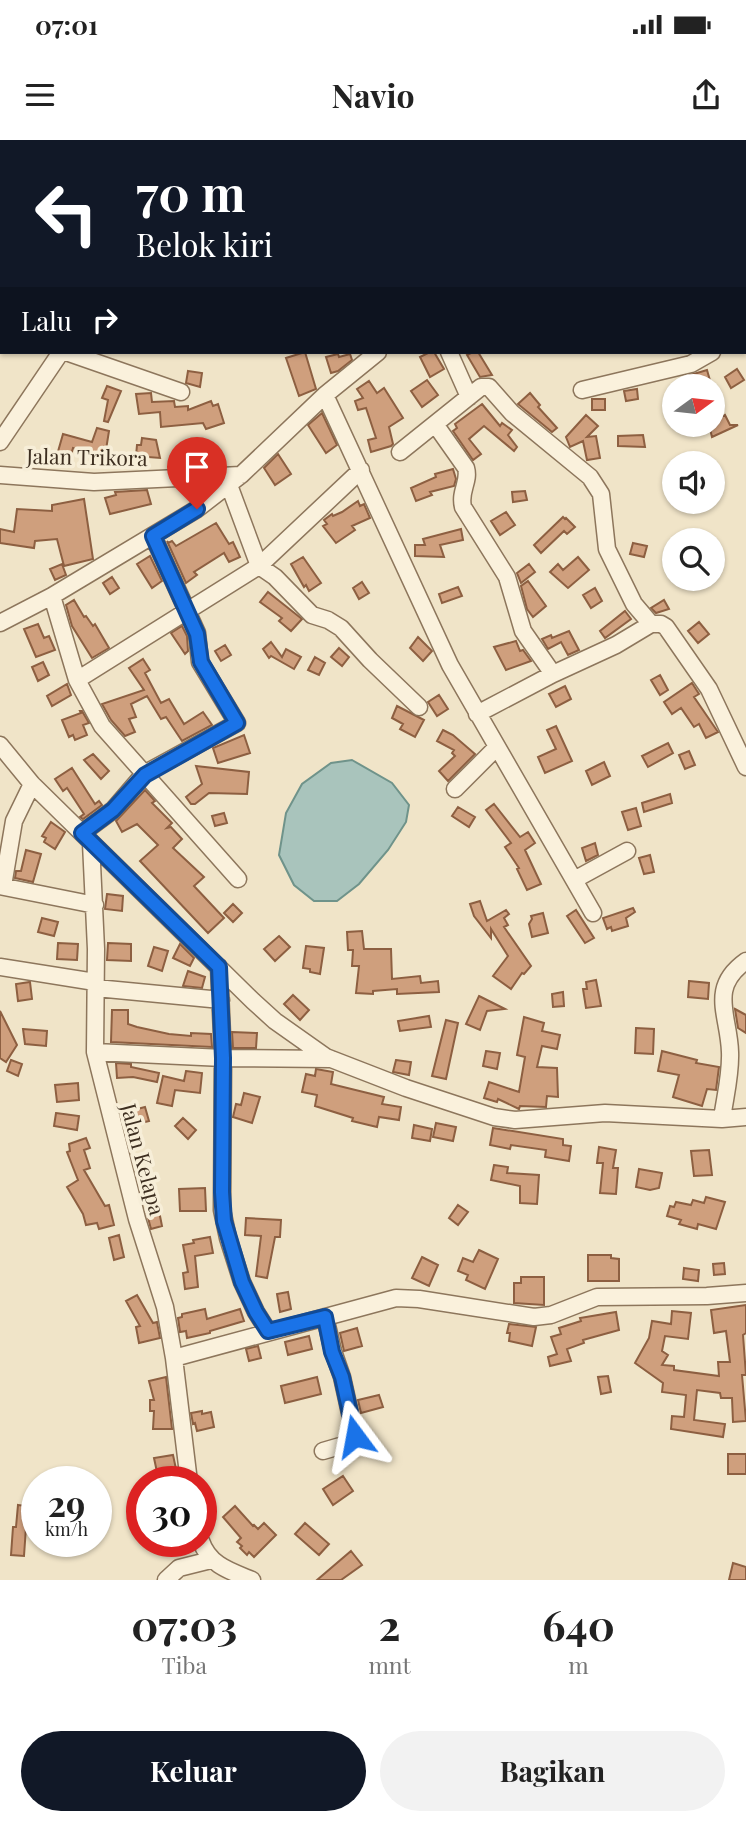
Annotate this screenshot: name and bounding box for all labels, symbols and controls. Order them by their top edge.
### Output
text: 07:01 [35,7,98,42]
text: Navio [331,73,415,116]
icon: menu [21,76,59,114]
icon: share [687,76,725,114]
text: 70 m [136,159,246,224]
icon: left [21,168,112,259]
text: Belok kiri [136,222,273,265]
icon: right [86,301,124,339]
text: Lalu [21,303,72,338]
north arrow [662,374,724,438]
map controls [662,374,725,591]
pin [167,437,227,509]
street label: Jalan Trikora [25,441,148,471]
icon: arrive [178,448,216,486]
button: sound [662,451,725,514]
button: search [662,528,725,591]
street label: Jalan Kelapa [115,1099,172,1218]
position arrow [318,1399,392,1473]
speed limit sign: 30 [126,1466,217,1557]
text: 29 [48,1479,85,1526]
text: km/h [45,1517,88,1541]
text: 07:03 [131,1596,237,1652]
text: 2 [379,1596,401,1652]
text: 640 [542,1596,615,1652]
text: Tiba [161,1649,207,1680]
text: mnt [368,1649,411,1680]
text: m [568,1649,589,1680]
button: Keluar [21,1731,366,1811]
button: Bagikan [380,1731,725,1811]

